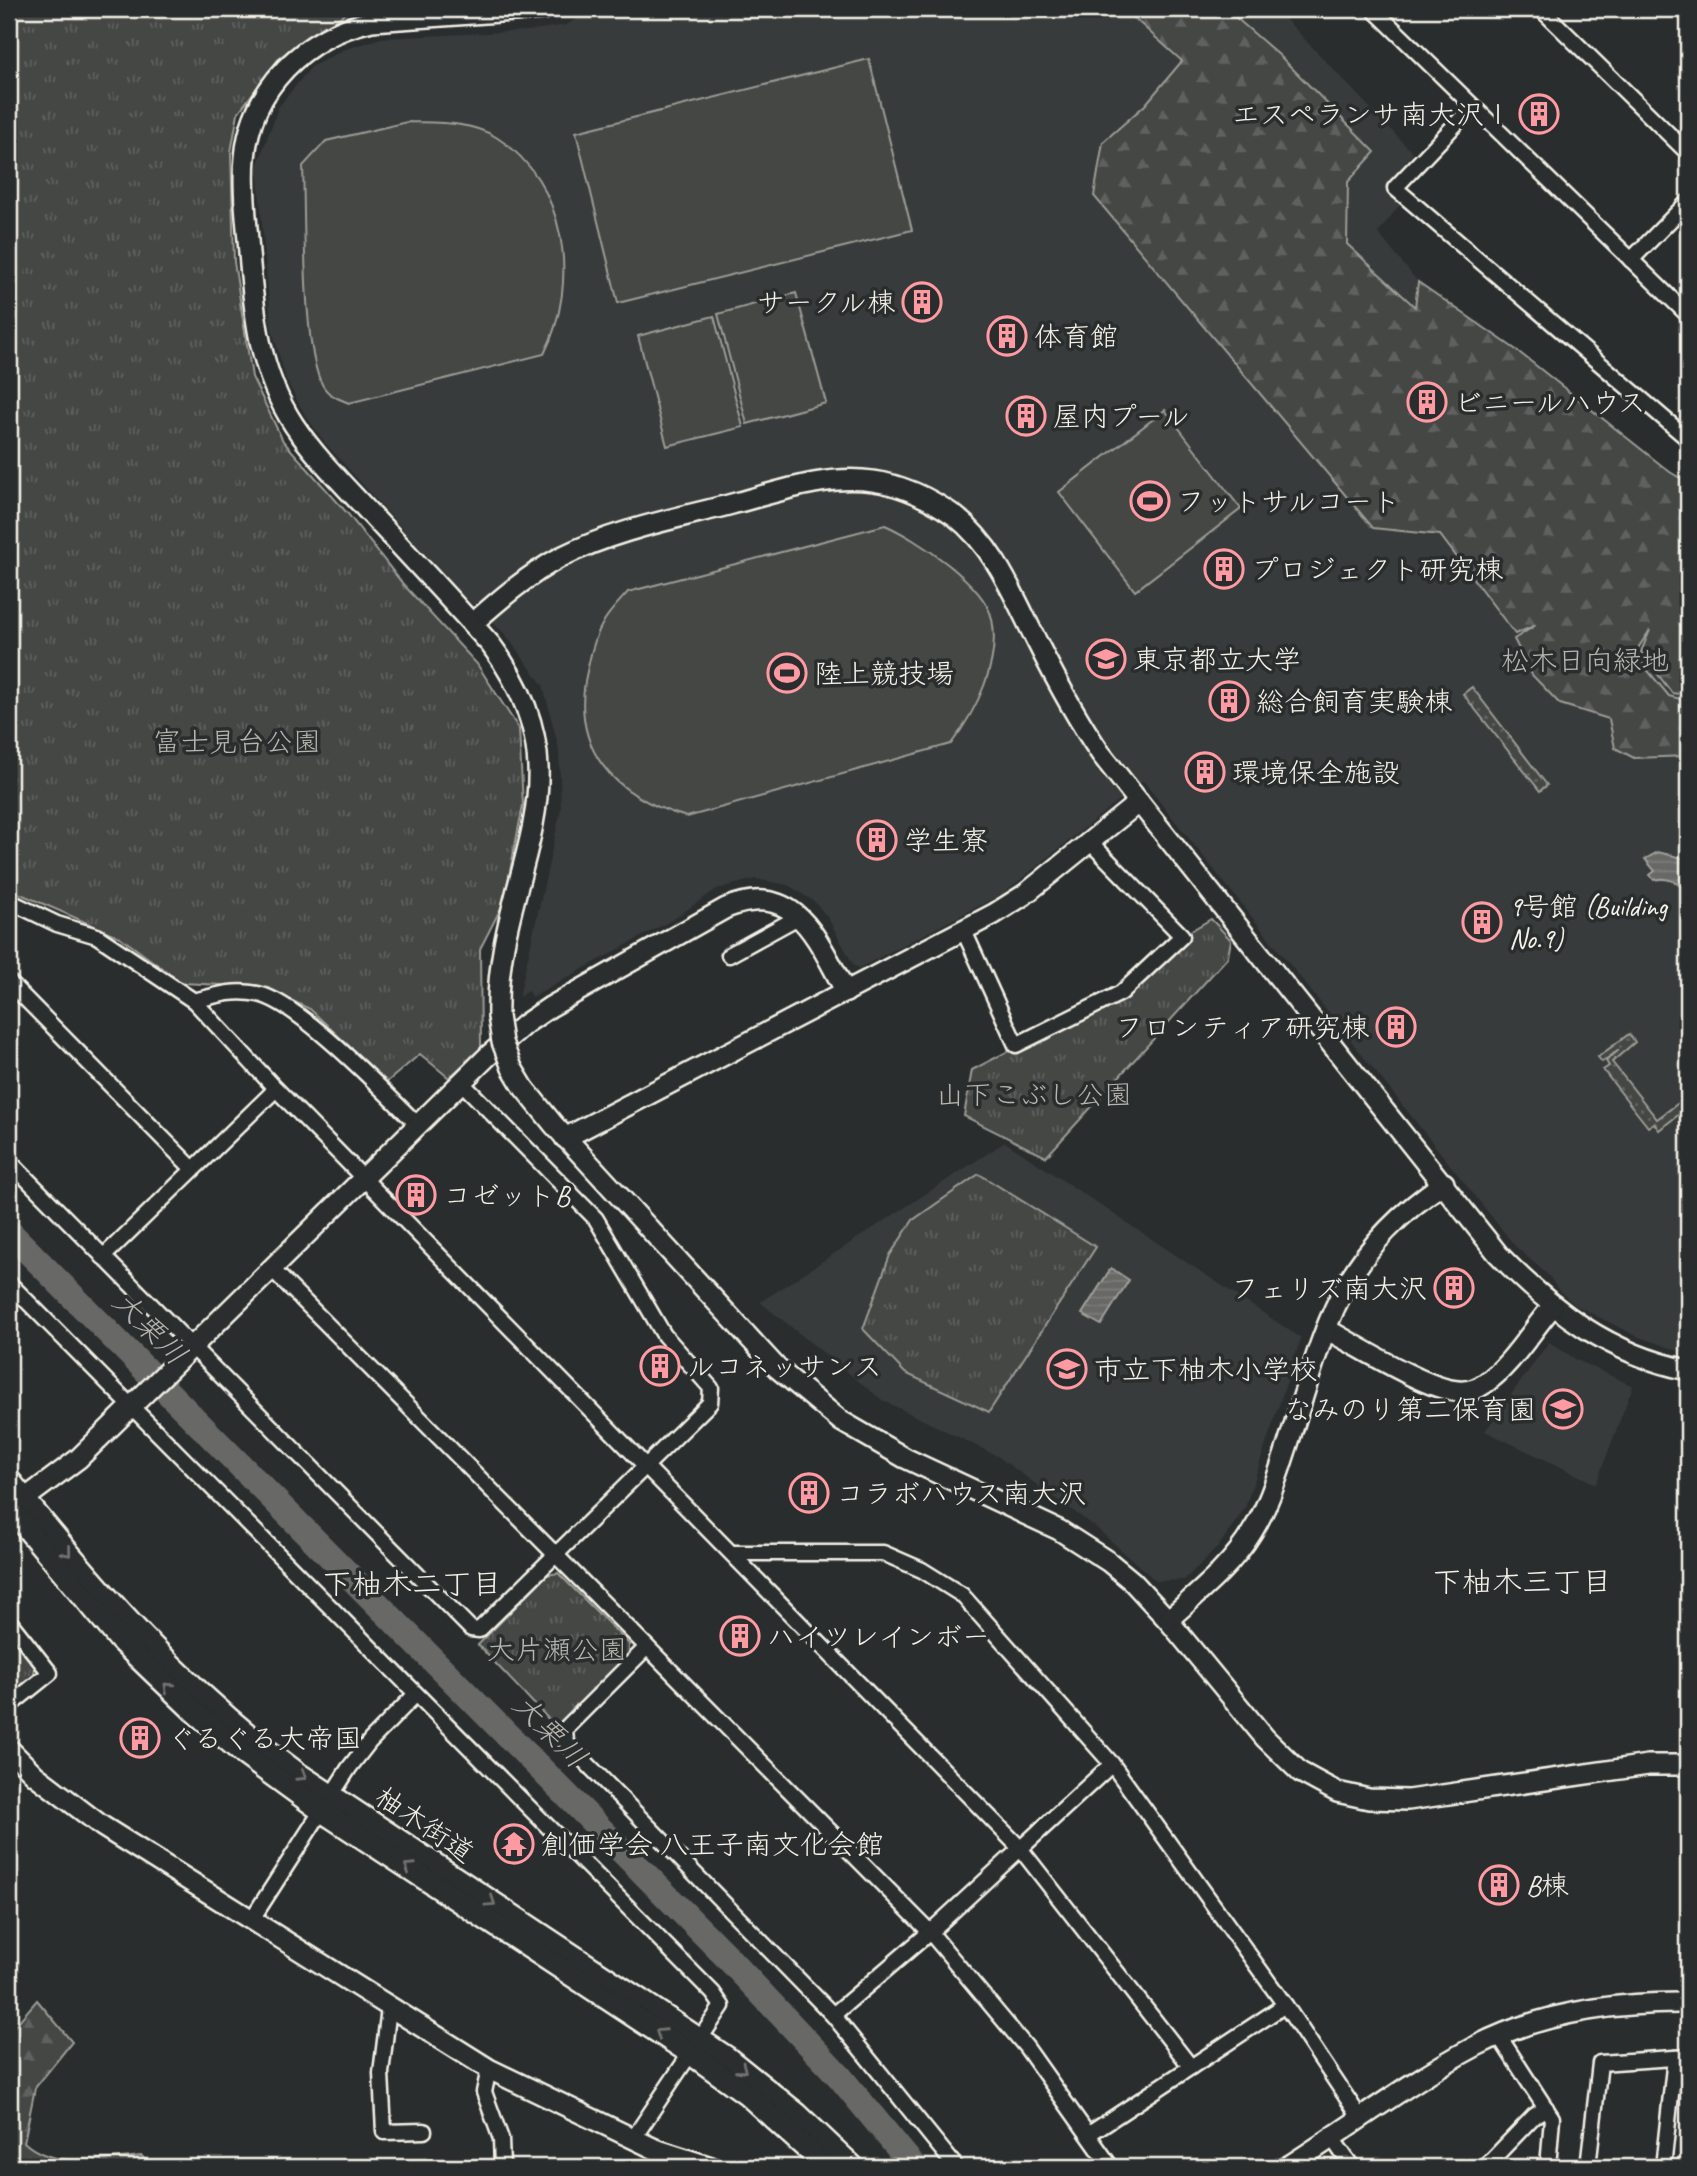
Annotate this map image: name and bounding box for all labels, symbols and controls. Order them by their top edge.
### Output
building icon: エスペランサ南大沢Ⅰ [1518,93,1560,135]
place label: エスペランサ南大沢Ⅰ [1232,97,1512,132]
building icon: サークル棟 [901,281,943,323]
place label: サークル棟 [757,285,895,320]
building icon: 体育館 [986,315,1028,357]
place label: 体育館 [1034,319,1118,354]
building icon: ビニールハウス [1406,381,1448,423]
place label: ビニールハウス [1454,385,1646,420]
building icon: 屋内プール [1005,395,1047,437]
place label: 屋内プール [1053,399,1190,434]
sports icon: フットサルコート [1129,480,1171,522]
place label: フットサルコート [1177,484,1400,519]
building icon: プロジェクト研究棟 [1203,548,1245,590]
place label: プロジェクト研究棟 [1251,552,1503,587]
school or university icon: 東京都立大学 [1085,638,1127,680]
place label: 東京都立大学 [1133,642,1301,677]
park label: 松木日向緑地 [1501,643,1669,678]
sports icon: 陸上競技場 [766,652,808,694]
place label: 陸上競技場 [814,656,954,691]
building icon: 総合飼育実験棟 [1208,680,1250,722]
place label: 総合飼育実験棟 [1256,684,1452,719]
park label: 富士見台公園 [153,724,321,759]
building icon: 環境保全施設 [1184,751,1226,793]
place label: 環境保全施設 [1232,755,1400,790]
building icon: 学生寮 [856,819,898,861]
place label: 学生寮 [904,823,988,858]
place label: 9号館 (Building No.9) [1509,889,1668,956]
building icon: 9号館 (Building No.9) [1461,901,1503,943]
building icon: フロンティア研究棟 [1375,1006,1417,1048]
place label: フロンティア研究棟 [1115,1010,1369,1045]
park label: 山下こぶし公園 [936,1077,1132,1112]
building icon: コゼットB [395,1174,437,1216]
place label: コゼットB [443,1178,572,1213]
building icon: フェリズ南大沢 [1433,1267,1475,1309]
place label: フェリズ南大沢 [1231,1271,1427,1306]
water label: 大栗川 [105,1283,195,1373]
building icon: ルコネッサンス [639,1345,681,1387]
school or university icon: 市立下柚木小学校 [1046,1348,1088,1390]
place label: ルコネッサンス [687,1349,882,1384]
place label: 市立下柚木小学校 [1094,1352,1318,1387]
school or university icon: なみのり第二保育園 [1542,1388,1584,1430]
place label: なみのり第二保育園 [1284,1392,1536,1427]
building icon: コラボハウス南大沢 [788,1472,830,1514]
place label: コラボハウス南大沢 [836,1476,1086,1511]
one-way arrow [59,1545,72,1557]
district label: 下柚木三丁目 [1432,1563,1612,1601]
district label: 下柚木二丁目 [322,1565,502,1603]
building icon: ハイツレインボー [719,1615,761,1657]
place label: ハイツレインボー [767,1619,990,1654]
park label: 大片瀬公園 [487,1632,627,1667]
one-way arrow [163,1683,176,1696]
water label: 大栗川 [505,1686,595,1776]
building icon: ぐるぐる大帝国 [119,1717,161,1759]
place label: ぐるぐる大帝国 [167,1721,362,1756]
one-way arrow [294,1767,307,1780]
street label: 柚木街道 [369,1779,481,1870]
temple icon: 創価学会 八王子南文化会館 [493,1823,535,1865]
place label: 創価学会 八王子南文化会館 [541,1827,884,1862]
one-way arrow [404,1862,417,1875]
building icon: B棟 [1478,1864,1520,1906]
place label: B棟 [1526,1868,1569,1903]
one-way arrow [483,1894,496,1906]
one-way arrow [654,2028,667,2041]
one-way arrow [734,2060,747,2073]

